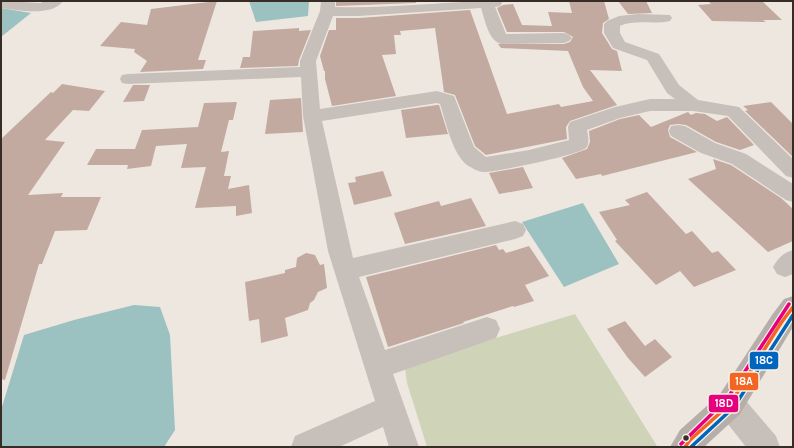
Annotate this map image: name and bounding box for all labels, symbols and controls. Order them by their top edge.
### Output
line badge: 18C [749,351,779,370]
text: 18C [755,354,773,367]
line badge: 18A [729,372,759,391]
text: 18A [735,375,753,388]
line badge: 18D [708,394,739,413]
text: 18D [715,397,733,410]
unlabelled marker [681,433,691,443]

